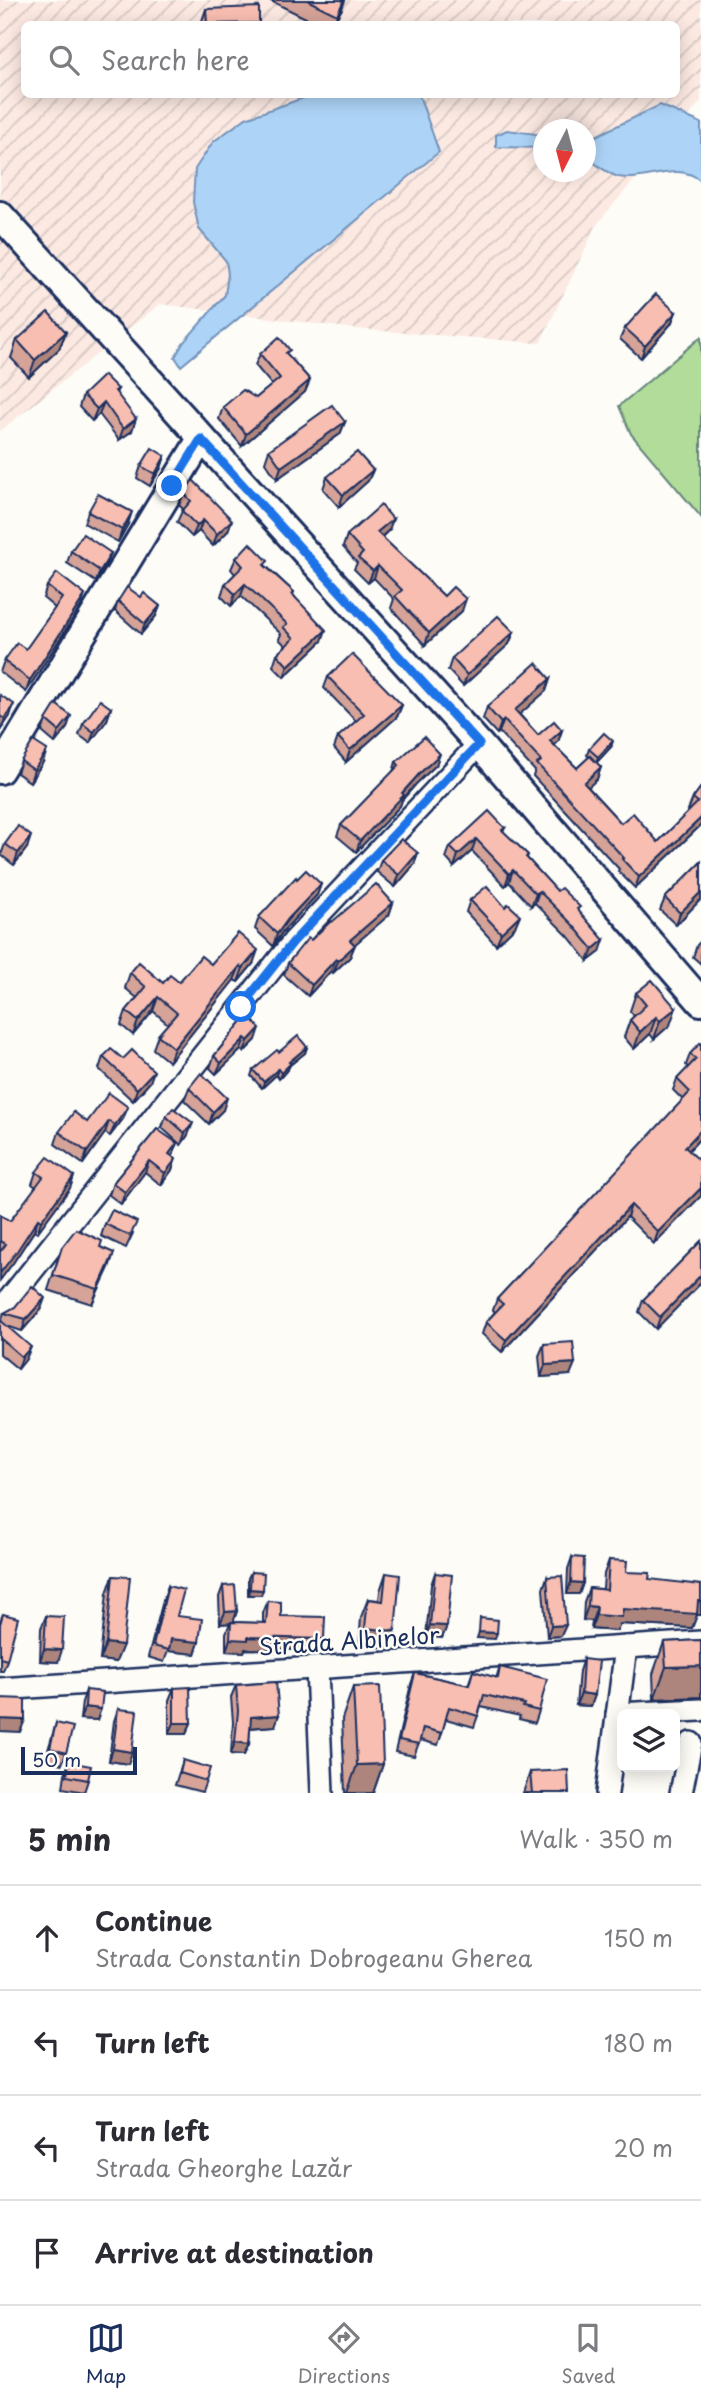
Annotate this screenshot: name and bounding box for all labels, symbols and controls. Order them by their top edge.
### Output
search box [21,21,680,98]
text: Search here [101,40,250,79]
icon: search [45,41,83,79]
north arrow [533,119,596,182]
route end [156,470,187,501]
route start [225,991,256,1022]
street label: Strada Albinelor [257,1616,441,1664]
map controls [617,1709,680,1772]
button: layers [617,1709,680,1772]
scale bar [21,1744,136,1776]
text: 50 m [32,1745,81,1773]
text: 5 min [28,1816,111,1861]
text: Walk · 350 m [520,1821,673,1856]
text: Continue [95,1901,212,1940]
icon: ahead [28,1919,66,1957]
text: 150 m [604,1920,673,1955]
text: Strada Constantin Dobrogeanu Gherea [95,1940,532,1975]
text: Turn left [95,2023,210,2062]
icon: left [28,2024,66,2062]
text: 180 m [604,2025,673,2060]
text: Turn left [95,2111,210,2150]
icon: left [28,2129,66,2167]
text: 20 m [614,2130,673,2165]
text: Strada Gheorghe Lazăr [95,2150,352,2185]
text: Arrive at destination [95,2233,374,2272]
icon: arrive [28,2234,66,2272]
tab: Map [86,2319,126,2389]
tab: Directions [298,2319,390,2389]
tab: Saved [561,2319,615,2389]

